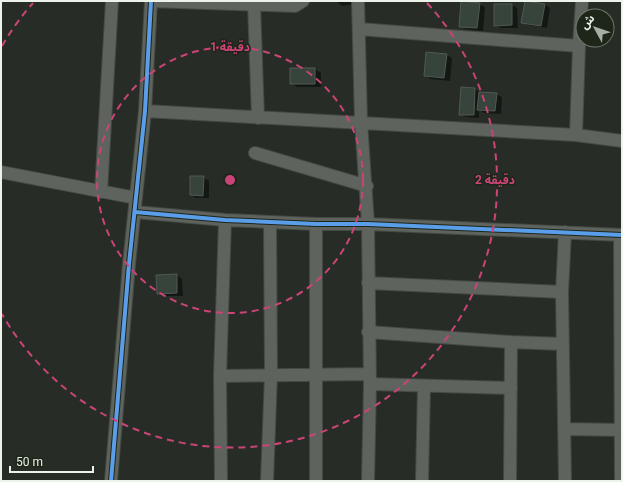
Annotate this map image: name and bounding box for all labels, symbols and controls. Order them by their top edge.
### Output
north arrow [575,8,615,48]
text: ش [578,12,598,32]
text: 1 دقيقة [210,40,250,54]
centre of rings [223,173,237,187]
text: 2 دقيقة [475,173,515,187]
scale bar [10,448,93,474]
text: 50 m [16,455,43,469]

